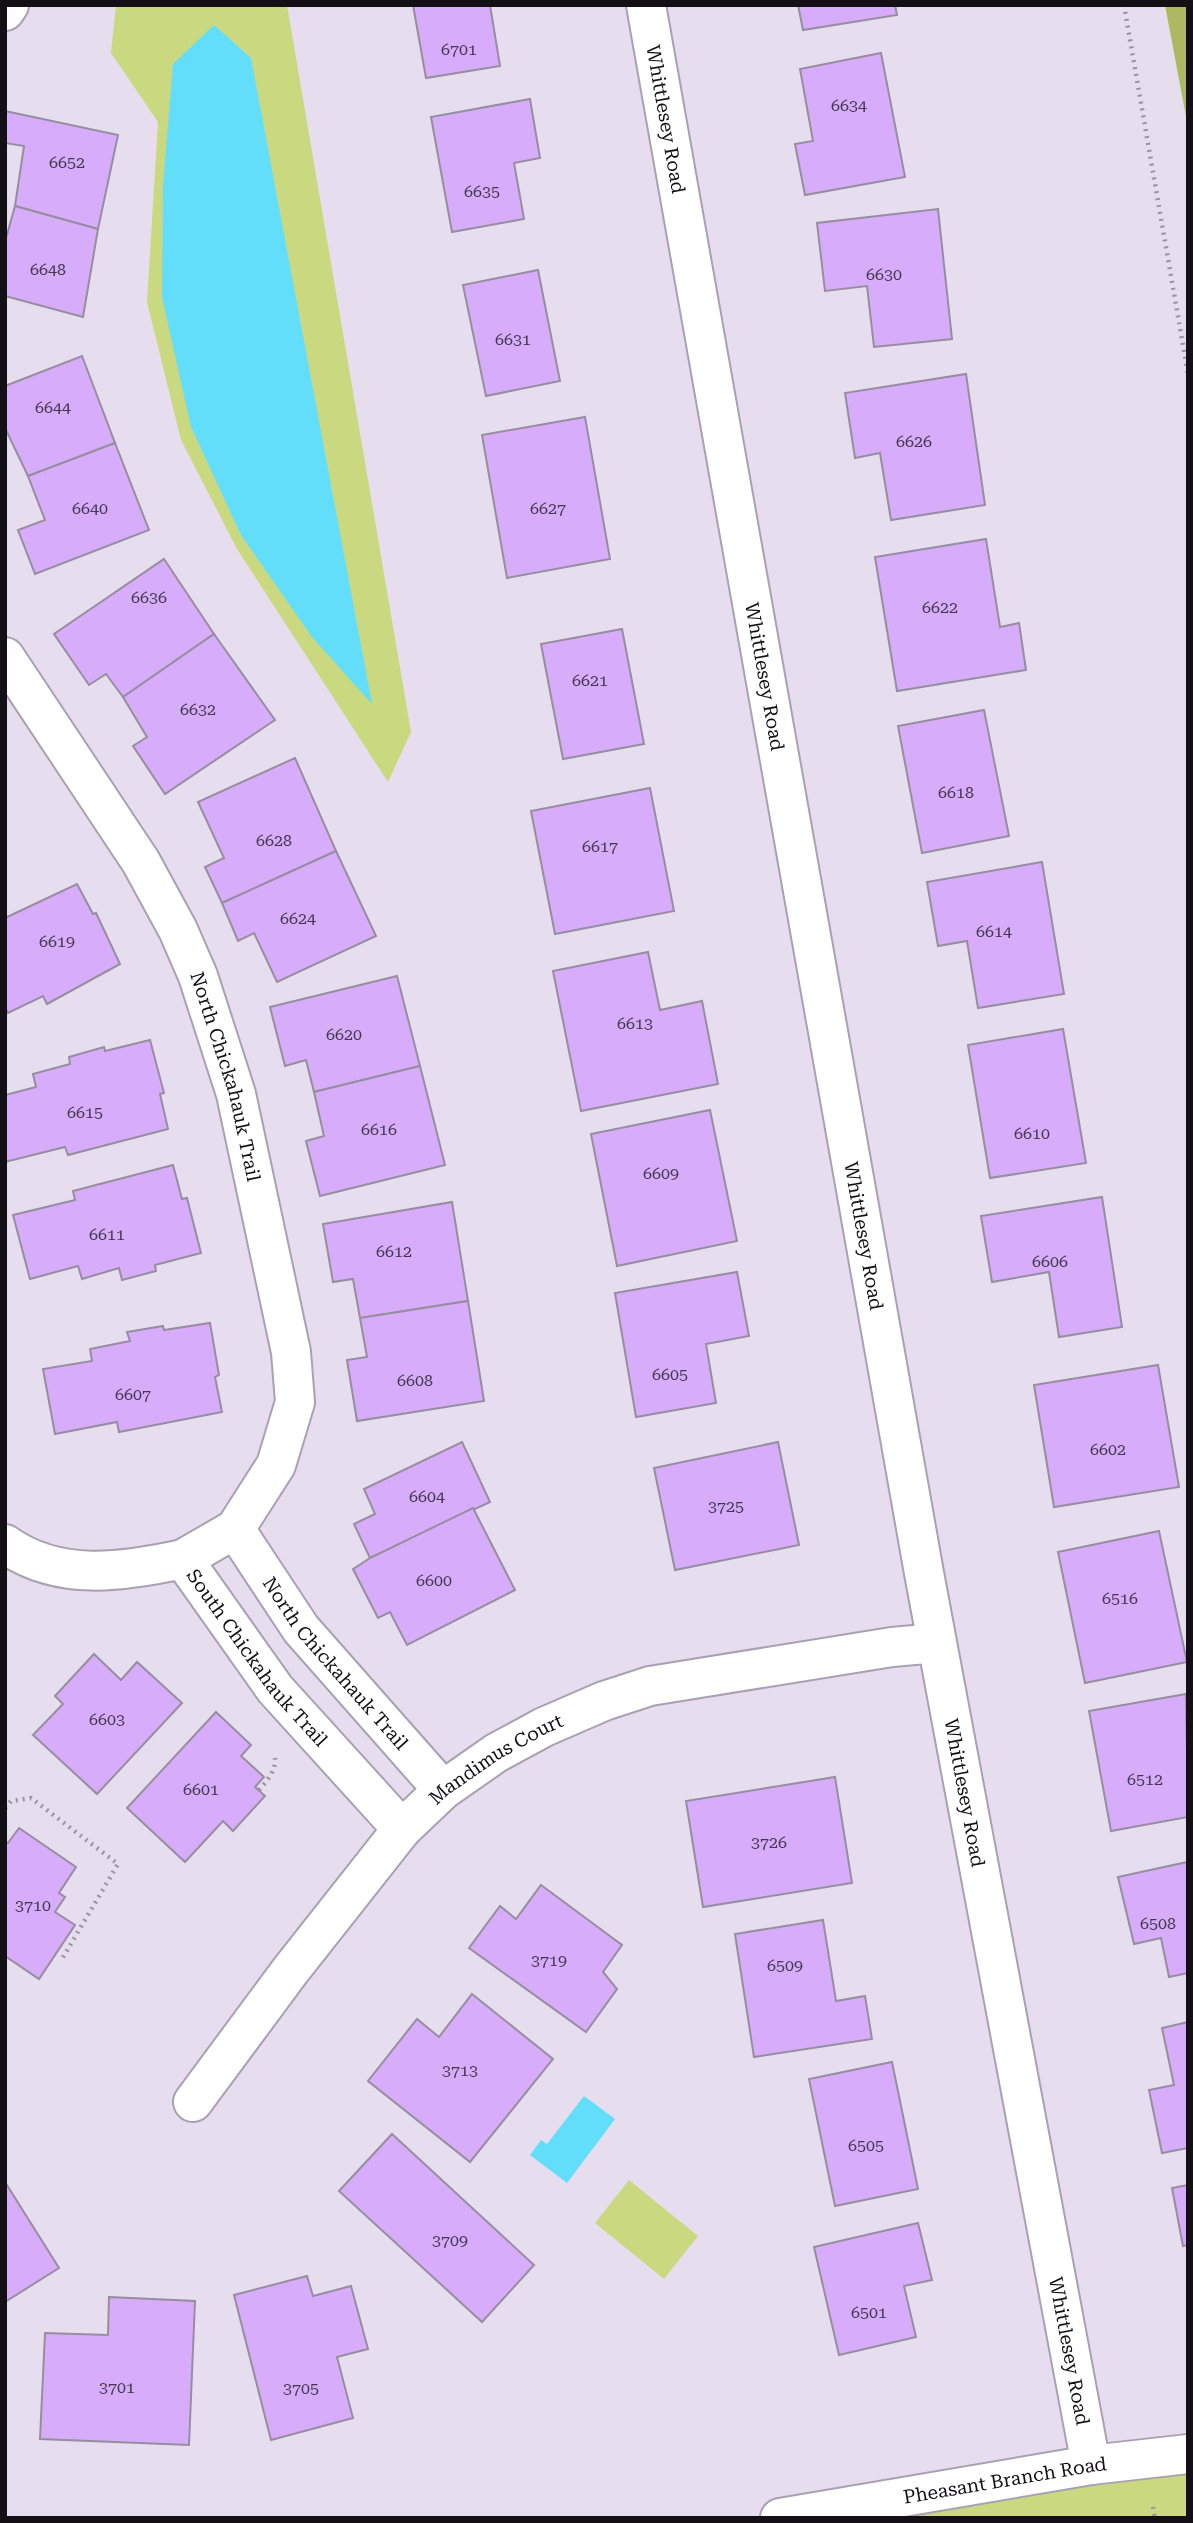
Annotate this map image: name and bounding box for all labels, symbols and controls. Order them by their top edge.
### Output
house number: 6701 [441,40,477,59]
street label: Whittlesey Road [642,43,691,195]
house number: 6634 [831,96,867,115]
house number: 6652 [49,153,85,172]
house number: 6635 [464,182,500,201]
house number: 6648 [30,260,66,279]
house number: 6630 [866,265,902,284]
house number: 6631 [495,330,531,349]
house number: 6644 [35,398,71,417]
house number: 6626 [896,432,932,451]
house number: 6640 [72,499,108,518]
house number: 6627 [530,499,566,518]
house number: 6636 [131,588,167,607]
house number: 6622 [922,598,958,617]
street label: Whittlesey Road [741,600,790,753]
house number: 6621 [572,671,608,690]
house number: 6632 [180,700,216,719]
house number: 6618 [938,783,974,802]
house number: 6628 [256,831,292,850]
house number: 6617 [582,837,618,856]
house number: 6624 [280,909,316,928]
house number: 6614 [976,922,1012,941]
house number: 6619 [39,932,75,951]
street label: North Chickahauk Trail [186,969,266,1183]
house number: 6613 [617,1014,653,1033]
house number: 6620 [326,1025,362,1044]
house number: 6615 [67,1103,103,1122]
house number: 6616 [361,1120,397,1139]
house number: 6610 [1014,1124,1050,1143]
street label: Whittlesey Road [840,1160,889,1312]
house number: 6609 [643,1164,679,1183]
house number: 6611 [89,1225,125,1244]
house number: 6612 [376,1242,412,1261]
house number: 6606 [1032,1252,1068,1271]
house number: 6605 [652,1365,688,1384]
house number: 6608 [397,1371,433,1390]
house number: 6607 [115,1385,151,1404]
house number: 6602 [1090,1440,1126,1459]
house number: 6604 [409,1487,445,1506]
house number: 3725 [708,1497,744,1516]
street label: South Chickahauk Trail [182,1564,333,1751]
house number: 6600 [416,1571,452,1590]
street label: North Chickahauk Trail [258,1572,413,1754]
house number: 6516 [1102,1589,1138,1608]
street label: Mandimus Court [424,1709,566,1809]
house number: 6603 [89,1710,125,1729]
street label: Whittlesey Road [940,1717,990,1869]
house number: 6512 [1127,1770,1163,1789]
house number: 6601 [183,1780,219,1799]
house number: 3726 [751,1833,787,1852]
house number: 3710 [15,1896,51,1915]
house number: 6508 [1140,1914,1176,1933]
house number: 3719 [531,1951,567,1970]
house number: 6509 [767,1956,803,1975]
house number: 3713 [442,2061,478,2080]
house number: 6505 [848,2136,884,2155]
house number: 3709 [432,2231,468,2250]
street label: Whittlesey Road [1045,2275,1095,2427]
house number: 6501 [851,2303,887,2322]
house number: 3701 [99,2378,135,2397]
house number: 3705 [283,2379,319,2398]
street label: Pheasant Branch Road [901,2452,1108,2508]

